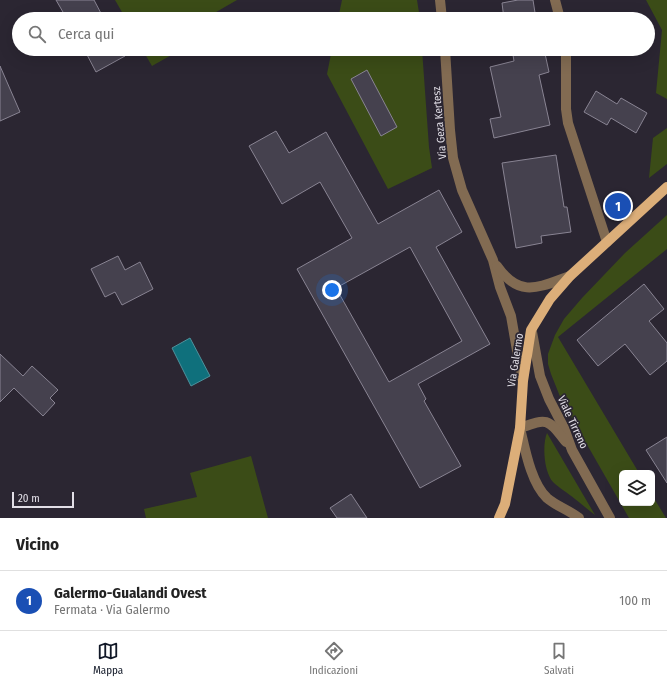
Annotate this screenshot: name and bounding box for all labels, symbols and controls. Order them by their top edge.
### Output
search box [12,12,655,56]
icon: search [26,23,48,45]
text: Cerca qui [58,25,114,43]
street label: Via Geza Kertesz [430,85,449,160]
pin: 1 [605,191,631,221]
your location [322,280,342,300]
street label: Via Galermo [505,332,526,388]
street label: Viale Tirreno [555,394,591,451]
map controls [619,470,655,506]
button: layers [619,470,655,506]
scale bar [12,490,74,509]
text: 20 m [18,492,40,505]
text: Vicino [16,534,59,555]
text: Galermo-Gualandi Ovest [54,584,207,602]
text: 1 [26,593,32,608]
text: 100 m [619,593,651,608]
text: Fermata · Via Galermo [54,602,170,617]
tab: Mappa [93,640,123,677]
tab: Indicazioni [309,640,358,677]
tab: Salvati [544,640,574,677]

